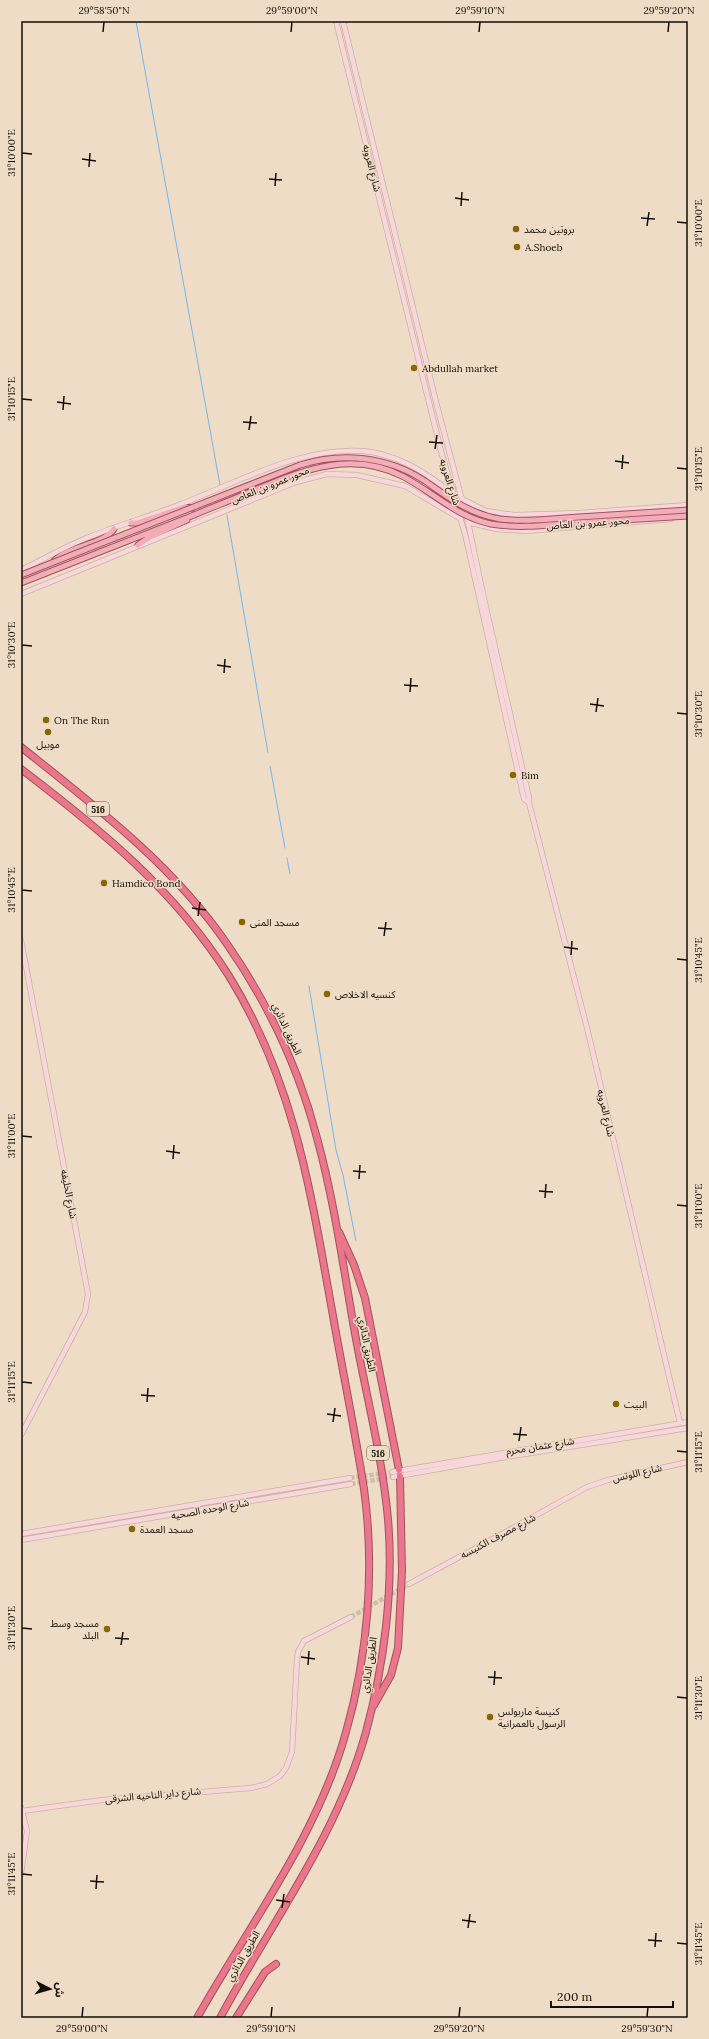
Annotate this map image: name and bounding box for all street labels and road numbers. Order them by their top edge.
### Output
street label: شارع العروبه [359,143,384,193]
street label: شارع العروبه [436,457,463,507]
street label: محور عمرو بن العاص [229,463,311,507]
street label: محور عمرو بن العاص [546,514,630,532]
road number: 516 [87,802,109,816]
street label: الطريق الدائري [268,1001,305,1058]
street label: شارع العروبه [593,1088,618,1138]
street label: شارع الخليفه [57,1168,80,1220]
street label: الطريق الدائري [354,1315,379,1373]
street label: شارع عثمان محرم [505,1434,576,1460]
road number: 516 [367,1446,389,1460]
street label: شارع اللوتس [611,1461,663,1486]
street label: شارع الوحده الصحيه [170,1496,250,1523]
street label: شارع مصرف الكنيسه [458,1511,539,1562]
street label: الطريق الدائري [358,1636,381,1694]
street label: شارع داير الناحيه الشرقى [104,1784,202,1807]
street label: الطريق الدائري [223,1928,264,1984]

